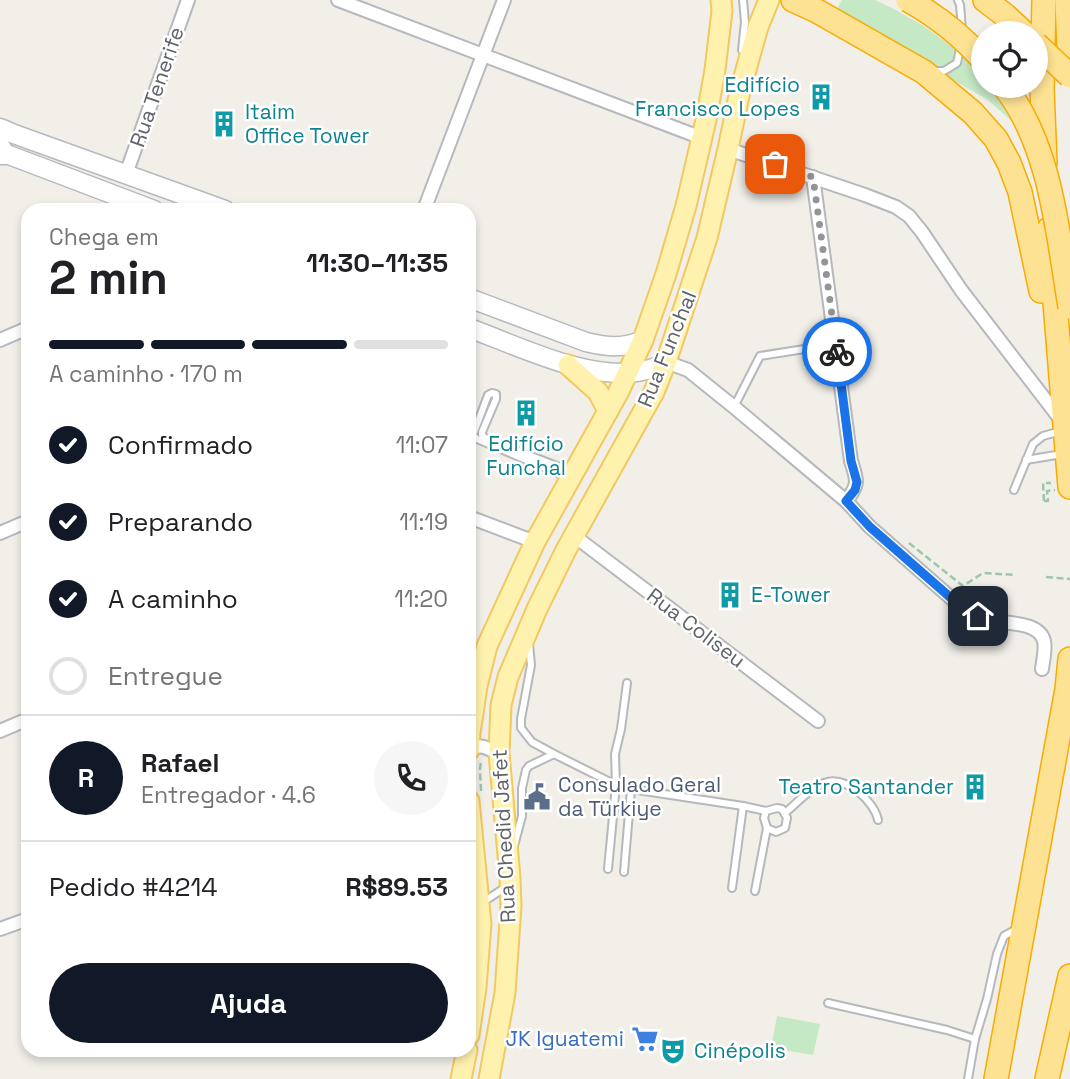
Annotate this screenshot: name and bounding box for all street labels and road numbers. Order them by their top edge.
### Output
street label: Rua Tenerife [123,23,190,150]
street label: Rua Funchal [631,287,702,411]
street label: Rua Coliseu [642,582,751,673]
street label: Rua Chedid Jafet [485,749,522,923]

